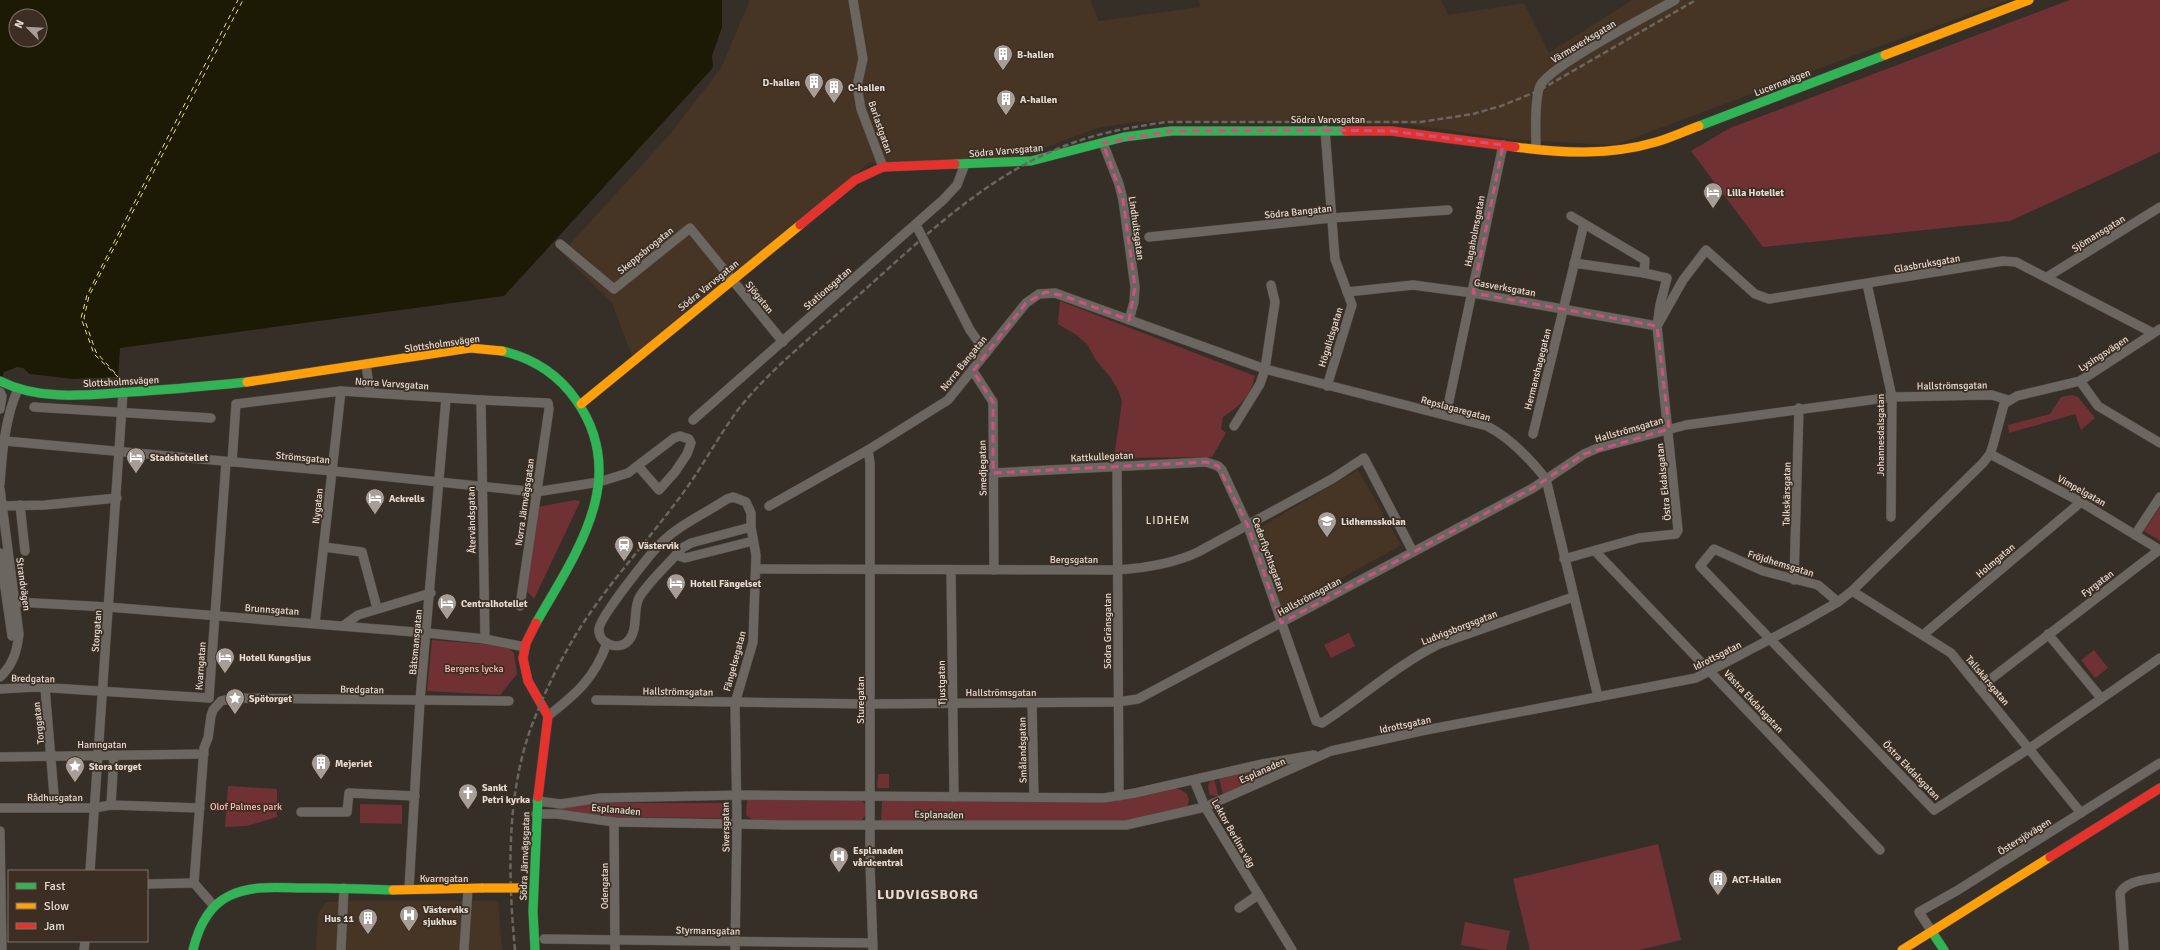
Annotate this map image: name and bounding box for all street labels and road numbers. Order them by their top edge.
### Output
street label: Värmeverksgatan [1549,18,1618,66]
street label: Lucernavägen [1752,67,1812,99]
street label: Barlastgatan [865,99,895,155]
street label: Södra Varvsgatan [1291,114,1365,126]
street label: Södra Varvsgatan [968,142,1044,160]
street label: Lindhultsgatan [1126,195,1146,261]
street label: Hagaholmsgatan [1462,195,1488,268]
street label: Södra Bangatan [1264,202,1332,222]
street label: Sjömansgatan [2070,213,2127,255]
street label: Skeppsbrogatan [615,225,676,277]
street label: Glasbruksgatan [1893,252,1961,276]
street label: Södra Varvsgatan [676,258,741,314]
street label: Stationsgatan [801,265,854,313]
street label: Gasverksgatan [1473,277,1537,299]
street label: Sjögatan [743,279,776,316]
street label: Högalidsgatan [1316,306,1346,369]
street label: Hermanshagegatan [1522,327,1554,411]
street label: Slottsholmsvägen [404,333,481,355]
street label: Lysingsvägen [2076,333,2131,374]
street label: Norra Bangatan [938,334,990,394]
street label: Slottsholmsvägen [83,374,159,390]
street label: Norra Varvsgatan [355,375,429,393]
street label: Hallströmsgatan [1917,379,1987,393]
street label: Repslagaregatan [1420,394,1492,424]
street label: Johannesdalsgatan [1875,394,1887,476]
street label: Hallströmsgatan [1594,414,1665,445]
street label: Smedjegatan [977,440,989,496]
street label: Östra Ekdalsgatan [1654,443,1674,521]
street label: Kattkullegatan [1070,449,1134,465]
street label: Strömsgatan [275,450,331,466]
street label: Norra Järnvägsgatan [513,458,537,547]
street label: Talkskärsgatan [1780,462,1794,526]
street label: Vimpelgatan [2055,473,2108,509]
street label: Återvändsgatan [465,486,479,554]
street label: Nygatan [310,488,326,524]
street label: Cederflychtsgatan [1249,516,1287,593]
street label: Holmgatan [1974,541,2018,581]
street label: Fröjdhemsgatan [1746,548,1815,580]
street label: Bergsgatan [1050,554,1098,566]
street label: Strandvägen [13,557,33,612]
street label: Fyrgatan [2079,568,2116,600]
street label: Hallströmsgatan [1275,575,1344,619]
street label: Södra Gränsgatan [1102,593,1114,669]
street label: Brunnsgatan [244,602,300,618]
street label: Ludvigsborgsgatan [1420,608,1499,648]
street label: Båtsmansgatan [407,609,425,676]
street label: Storgatan [90,610,104,652]
street label: Fängelsegatan [721,630,749,693]
street label: Idrottsgatan [1691,639,1744,673]
street label: Kvarngatan [193,641,209,691]
street label: Tallskärsgatan [1963,653,2012,708]
street label: Tjustgatan [936,660,948,706]
street label: Västra Ekdalsgatan [1721,668,1786,736]
street label: Bredgatan [11,673,55,685]
street label: Sturegatan [855,676,867,724]
street label: Bredgatan [340,684,384,696]
street label: Hallströmsgatan [643,685,713,699]
street label: Hallströmsgatan [966,687,1036,699]
street label: Torggatan [31,701,47,745]
street label: Idrottsgatan [1378,714,1432,736]
street label: Smålandsgatan [1016,717,1030,783]
street label: Hamngatan [77,739,127,751]
street label: Östra Ekdalsgatan [1880,739,1943,803]
street label: Esplanaden [1237,755,1288,786]
street label: Rådhusgatan [27,792,83,804]
street label: Lektor Berlins väg [1209,797,1258,870]
street label: Esplanaden [591,802,641,818]
street label: Siversgatan [720,802,732,852]
street label: Esplanaden [914,809,964,821]
street label: Södra Järnvägsgatan [517,811,533,901]
street label: Östersjövägen [1996,816,2053,858]
street label: Odengatan [599,863,611,909]
street label: Kvarngatan [420,873,468,885]
street label: Styrmansgatan [676,924,740,938]

